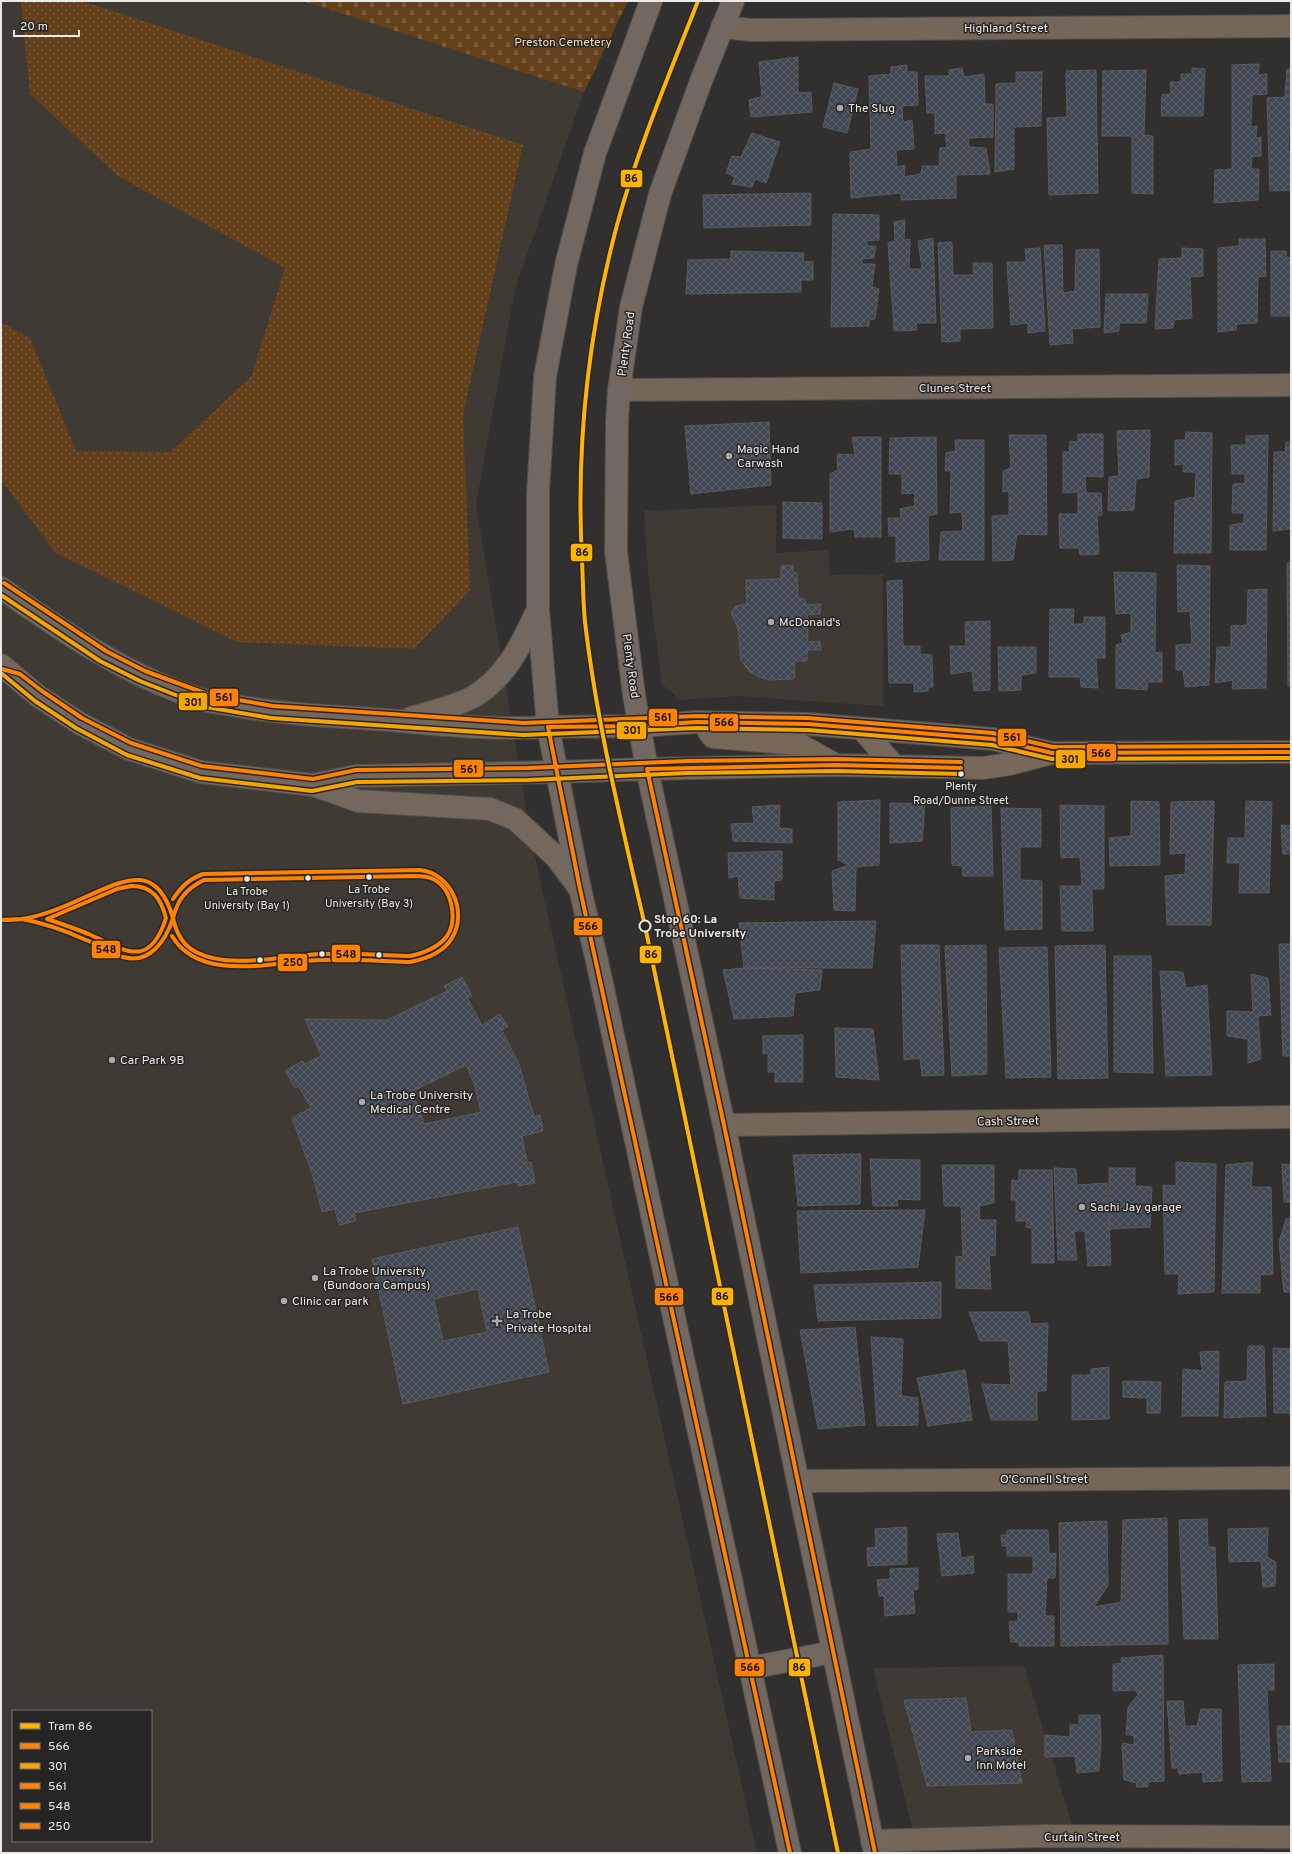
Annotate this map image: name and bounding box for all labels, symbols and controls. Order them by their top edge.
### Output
scale bar [14,12,79,38]
text: 20 m [20,19,48,35]
street label: Highland Street [964,21,1048,37]
park label: Preston Cemetery [514,35,612,51]
place label: The Slug [848,101,895,117]
marker: The Slug [835,103,845,113]
line badge: 86 [620,169,643,188]
text: 86 [624,172,638,186]
street label: Plenty Road [615,311,639,377]
street label: Clunes Street [919,381,991,397]
place label: Magic Hand Carwash [737,442,800,472]
marker: Magic Hand Carwash [724,451,734,461]
line badge: 86 [570,543,593,562]
text: 86 [575,546,589,560]
place label: McDonald's [779,615,841,631]
marker: McDonald's [766,617,776,627]
street label: Plenty Road [618,633,642,699]
line badge: 561 [209,688,239,707]
text: 561 [215,691,233,705]
line badge: 301 [178,692,208,711]
text: 301 [184,696,202,710]
line badge: 561 [648,708,678,727]
text: 561 [654,711,672,725]
line badge: 566 [709,713,739,732]
text: 566 [714,716,734,730]
line badge: 301 [616,721,647,740]
text: 301 [623,724,641,738]
line badge: 561 [997,728,1027,747]
text: 561 [1003,731,1021,745]
line badge: 566 [1086,743,1117,762]
text: 566 [1091,747,1111,761]
line badge: 301 [1055,749,1086,769]
text: 301 [1061,753,1079,767]
line badge: 561 [453,759,484,778]
text: 561 [460,763,478,777]
marker: Plenty Road/Dunne Street [956,769,966,779]
place label: Plenty Road/Dunne Street [913,780,1009,808]
marker: La Trobe University (Bay 3) [364,872,374,882]
unlabelled marker [303,873,313,883]
marker: La Trobe University (Bay 1) [242,874,252,884]
place label: La Trobe University (Bay 3) [325,883,413,911]
place label: La Trobe University (Bay 1) [204,885,290,913]
place label: Stop 60: La Trobe University [654,912,747,942]
line badge: 566 [573,917,603,936]
marker: Stop 60: La Trobe University [638,919,652,933]
text: 566 [578,920,598,934]
line badge: 548 [91,940,121,959]
text: 548 [96,943,117,957]
line badge: 548 [331,944,361,963]
line badge: 86 [639,945,662,964]
text: 548 [336,948,357,962]
text: 86 [644,948,658,962]
unlabelled marker [317,949,327,959]
unlabelled marker [374,950,384,960]
line badge: 250 [277,953,308,972]
unlabelled marker [255,955,265,965]
text: 250 [283,956,303,970]
place label: Car Park 9B [120,1053,184,1069]
marker: Car Park 9B [107,1055,117,1065]
place label: La Trobe University Medical Centre [370,1088,473,1118]
marker: La Trobe University Medical Centre [357,1097,367,1107]
street label: Cash Street [977,1113,1039,1131]
place label: Sachi Jay garage [1090,1200,1182,1216]
marker: Sachi Jay garage [1077,1202,1087,1212]
place label: La Trobe University (Bundoora Campus) [323,1264,430,1294]
marker: La Trobe University (Bundoora Campus) [310,1273,320,1283]
line badge: 566 [654,1287,684,1306]
line badge: 86 [711,1287,734,1306]
text: 86 [715,1290,729,1304]
text: 566 [659,1291,679,1305]
place label: Clinic car park [292,1294,369,1310]
marker: Clinic car park [279,1296,289,1306]
place label: La Trobe Private Hospital [506,1307,591,1337]
marker: La Trobe Private Hospital [491,1315,503,1327]
street label: O'Connell Street [1000,1472,1088,1488]
line badge: 566 [734,1658,765,1677]
line badge: 86 [788,1658,811,1677]
text: 566 [740,1661,760,1675]
text: 86 [792,1661,806,1675]
legend [12,1710,152,1842]
text: Tram 86 [48,1719,92,1735]
text: 566 [48,1739,70,1755]
place label: Parkside Inn Motel [976,1744,1026,1774]
marker: Parkside Inn Motel [963,1753,973,1763]
text: 301 [48,1759,67,1775]
text: 561 [48,1779,67,1795]
text: 548 [48,1799,70,1815]
text: 250 [48,1819,70,1835]
street label: Curtain Street [1044,1830,1120,1846]

